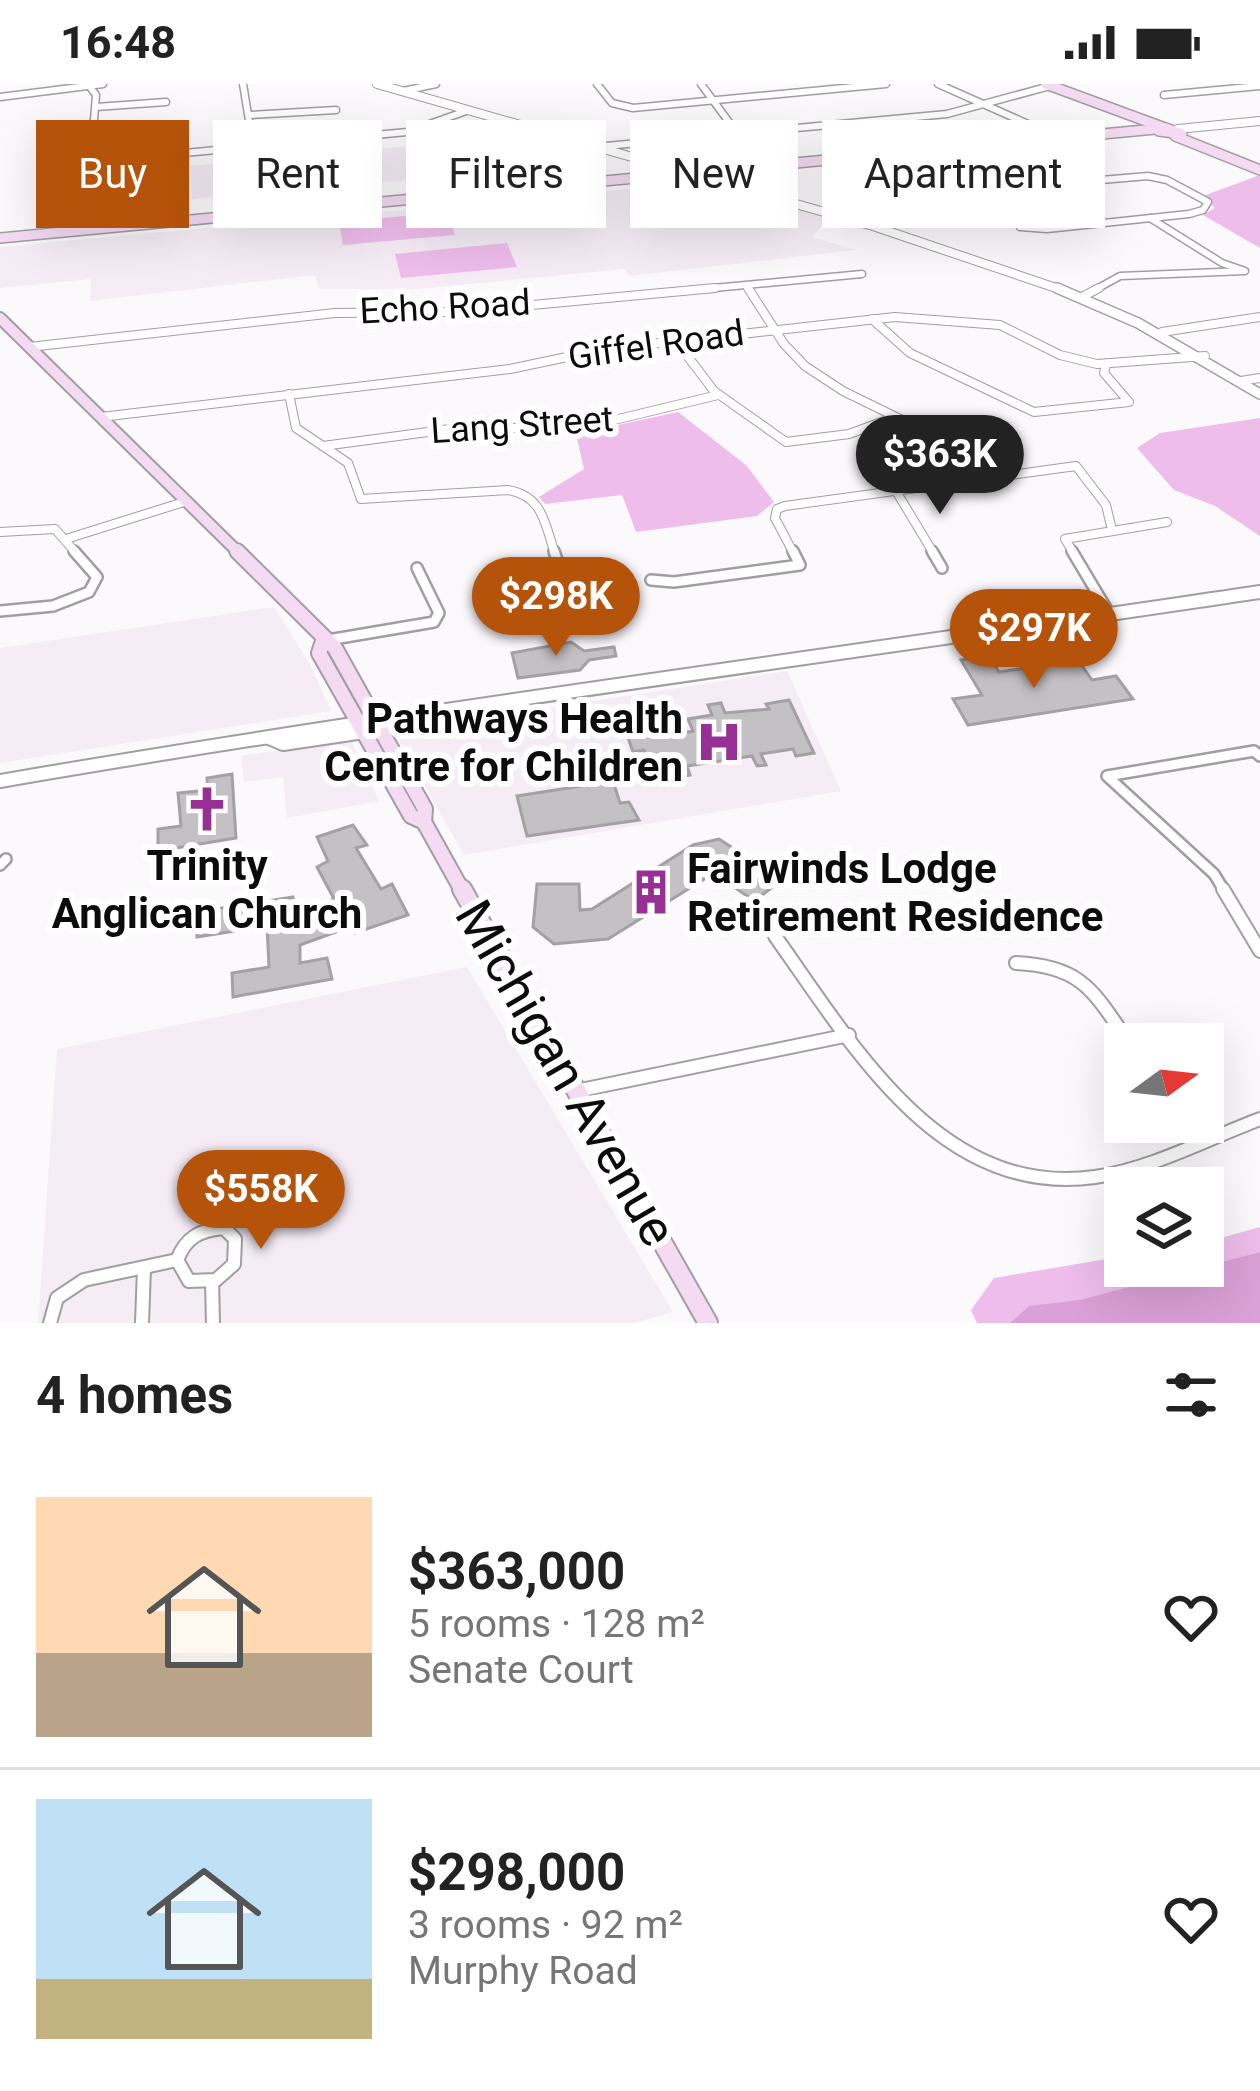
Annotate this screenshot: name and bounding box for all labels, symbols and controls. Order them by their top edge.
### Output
text: 16:48 [60,16,176,69]
chip: Buy [36,120,189,228]
chip: Rent [213,120,382,228]
chip: Filters [406,120,606,228]
chip: New [630,120,798,228]
chip: Apartment [822,120,1105,228]
street label: Echo Road [359,282,531,332]
street label: Giffel Road [565,312,747,378]
street label: Lang Street [429,398,615,452]
pin: $363K [856,415,1024,517]
text: $363K [883,431,997,477]
pin: $298K [472,557,640,659]
text: $298K [499,573,613,619]
pin: $297K [950,589,1118,691]
text: $297K [977,605,1091,651]
place label: Pathways Health Centre for Children [324,694,683,791]
hospital icon: Pathways Health Centre for Children [694,717,744,767]
church icon: Trinity Anglican Church [182,784,232,834]
place label: Trinity Anglican Church [52,841,362,938]
place label: Fairwinds Lodge Retirement Residence [687,844,1104,941]
building icon: Fairwinds Lodge Retirement Residence [626,867,676,917]
street label: Michigan Avenue [443,890,689,1256]
north arrow [1104,1023,1224,1143]
map controls [1104,1023,1224,1287]
pin: $558K [177,1150,345,1252]
text: $558K [204,1166,318,1212]
button: layers [1104,1167,1224,1287]
icon: filters [1158,1362,1224,1428]
text: 4 homes [36,1366,233,1425]
text: $363,000 [408,1542,625,1601]
icon: home [132,1545,276,1689]
icon: heart [1158,1584,1224,1650]
text: 5 rooms · 128 m² [408,1601,705,1647]
text: Senate Court [408,1647,634,1693]
text: $298,000 [408,1843,625,1902]
icon: home [132,1847,276,1991]
icon: heart [1158,1886,1224,1952]
text: 3 rooms · 92 m² [408,1902,683,1948]
text: Murphy Road [408,1948,638,1994]

